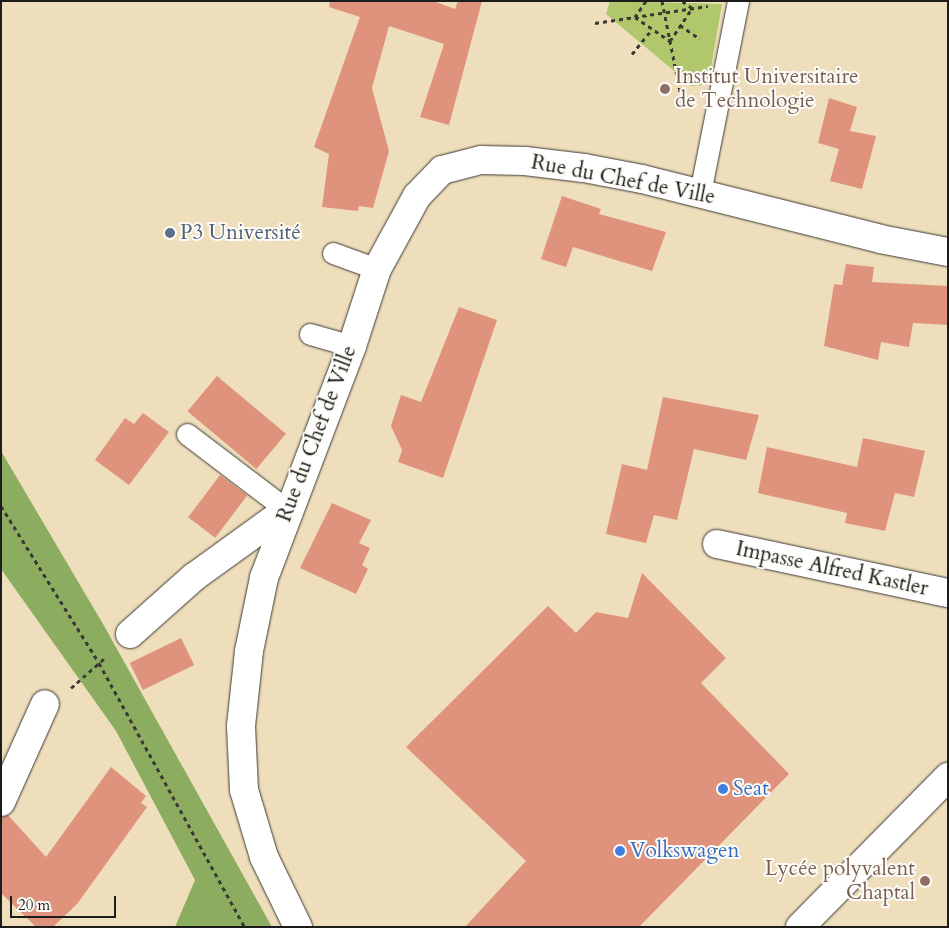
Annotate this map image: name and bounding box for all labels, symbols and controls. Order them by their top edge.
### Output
place label: Institut Universitaire de Technologie [675,64,859,114]
marker: Institut Universitaire de Technologie [659,83,671,95]
street label: Rue du Chef de Ville [529,150,717,210]
place label: P3 Université [180,220,301,246]
marker: P3 Université [164,227,176,239]
street label: Rue du Chef de Ville [272,342,362,526]
street label: Impasse Alfred Kastler [734,536,930,602]
place label: Seat [733,776,769,802]
marker: Seat [717,783,729,795]
place label: Volkswagen [630,838,740,864]
marker: Volkswagen [614,845,626,857]
place label: Lycée polyvalent Chaptal [765,856,915,906]
marker: Lycée polyvalent Chaptal [919,875,931,887]
scale bar [12,886,119,918]
text: 20 m [18,895,50,915]

